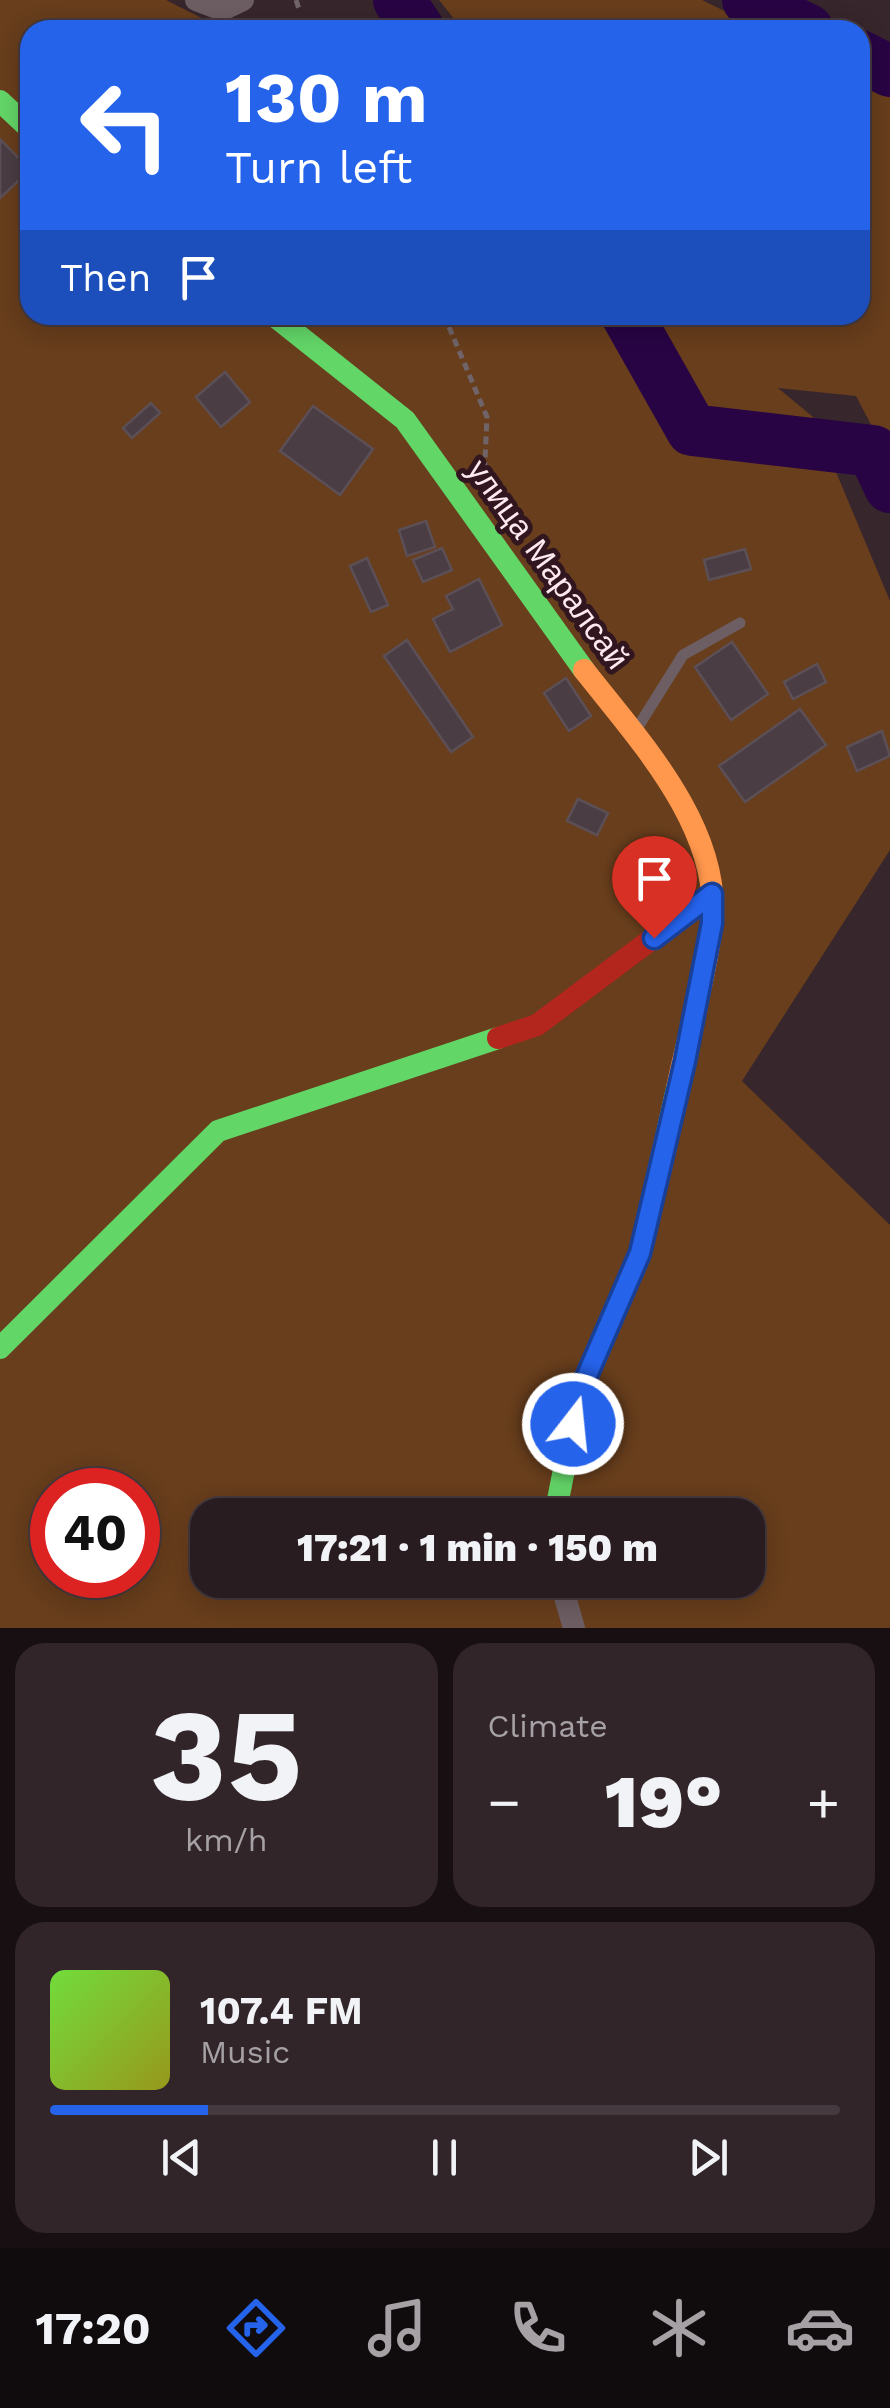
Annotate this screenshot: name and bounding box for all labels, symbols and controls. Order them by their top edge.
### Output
text: 130 m [225,57,428,139]
icon: left [60,60,190,190]
text: Turn left [225,141,412,194]
icon: arrive [171,250,226,305]
text: Then [60,256,151,300]
street label: улица Маралсай [459,452,637,676]
pin [612,836,697,939]
icon: arrive [627,851,682,906]
position arrow [521,1372,625,1476]
speed limit sign: 40 [30,1468,160,1598]
text: 17:21 · 1 min · 150 m [297,1526,658,1570]
text: 35 [150,1679,303,1832]
text: Climate [488,1707,608,1745]
text: 19° [605,1757,723,1845]
text: − [488,1770,521,1834]
text: + [807,1770,840,1834]
text: km/h [185,1821,267,1859]
text: 107.4 FM [200,1989,363,2033]
text: Music [200,2033,290,2071]
icon: previous [154,2130,209,2185]
icon: pause [417,2130,472,2185]
icon: next [681,2130,736,2185]
icon: directions [221,2293,291,2363]
icon: music [362,2293,432,2363]
icon: phone [503,2293,573,2363]
icon: climate [644,2293,714,2363]
icon: car [785,2293,855,2363]
text: 17:20 [35,2302,151,2355]

